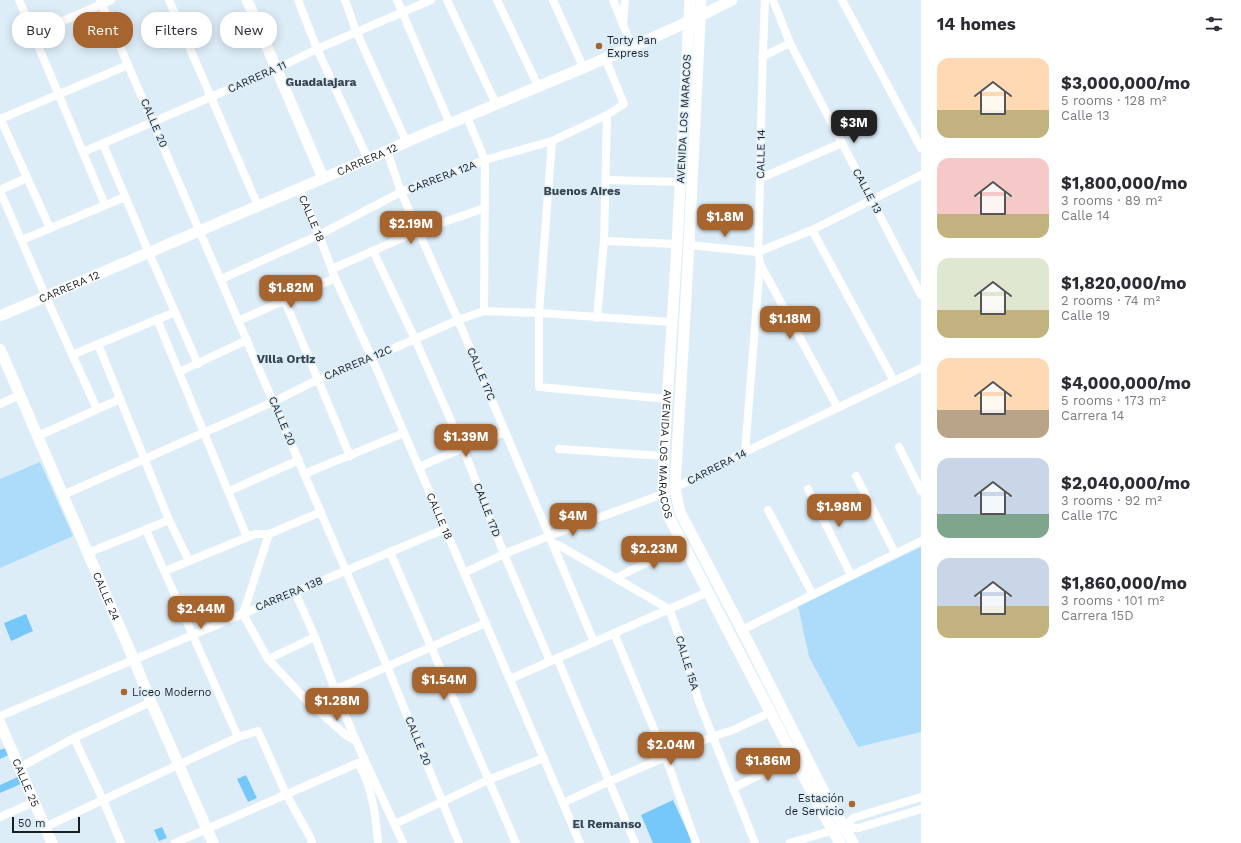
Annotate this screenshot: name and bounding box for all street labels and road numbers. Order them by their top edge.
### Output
street label: AVENIDA LOS MARACOS [674,54,694,184]
street label: CARRERA 11 [226,58,288,96]
street label: CALLE 20 [138,97,170,150]
street label: CALLE 14 [754,129,768,179]
street label: CARRERA 12 [335,140,399,178]
street label: CARRERA 12A [406,158,478,196]
street label: CALLE 13 [850,166,884,216]
street label: CALLE 18 [296,193,328,244]
street label: CARRERA 12 [37,268,101,305]
street label: CARRERA 12C [322,343,394,383]
street label: CALLE 17C [464,346,498,403]
street label: AVENIDA LOS MARACOS [656,389,676,520]
street label: CALLE 20 [266,395,298,448]
street label: CARRERA 14 [685,446,749,488]
street label: CALLE 17D [471,481,503,539]
street label: CALLE 18 [424,491,456,542]
street label: CALLE 24 [90,570,123,623]
street label: CARRERA 13B [253,574,325,614]
street label: CALLE 15A [673,634,701,692]
street label: CALLE 20 [402,714,434,768]
street label: CALLE 25 [10,756,42,809]

